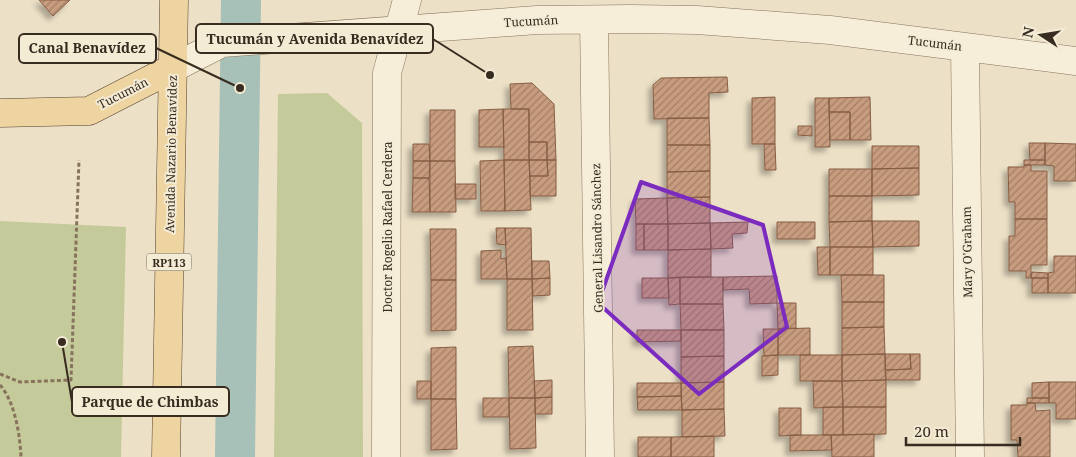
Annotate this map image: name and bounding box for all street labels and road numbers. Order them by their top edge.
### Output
street label: Tucumán [503,11,559,31]
street label: Tucumán [907,31,963,55]
street label: Tucumán [95,73,151,113]
street label: Avenida Nazario Benavídez [161,75,181,233]
street label: Doctor Rogelio Rafael Cerdera [379,141,396,313]
street label: General Lisandro Sánchez [587,163,607,313]
street label: Mary O'Graham [958,206,976,298]
road number: RP113 [146,253,192,270]

